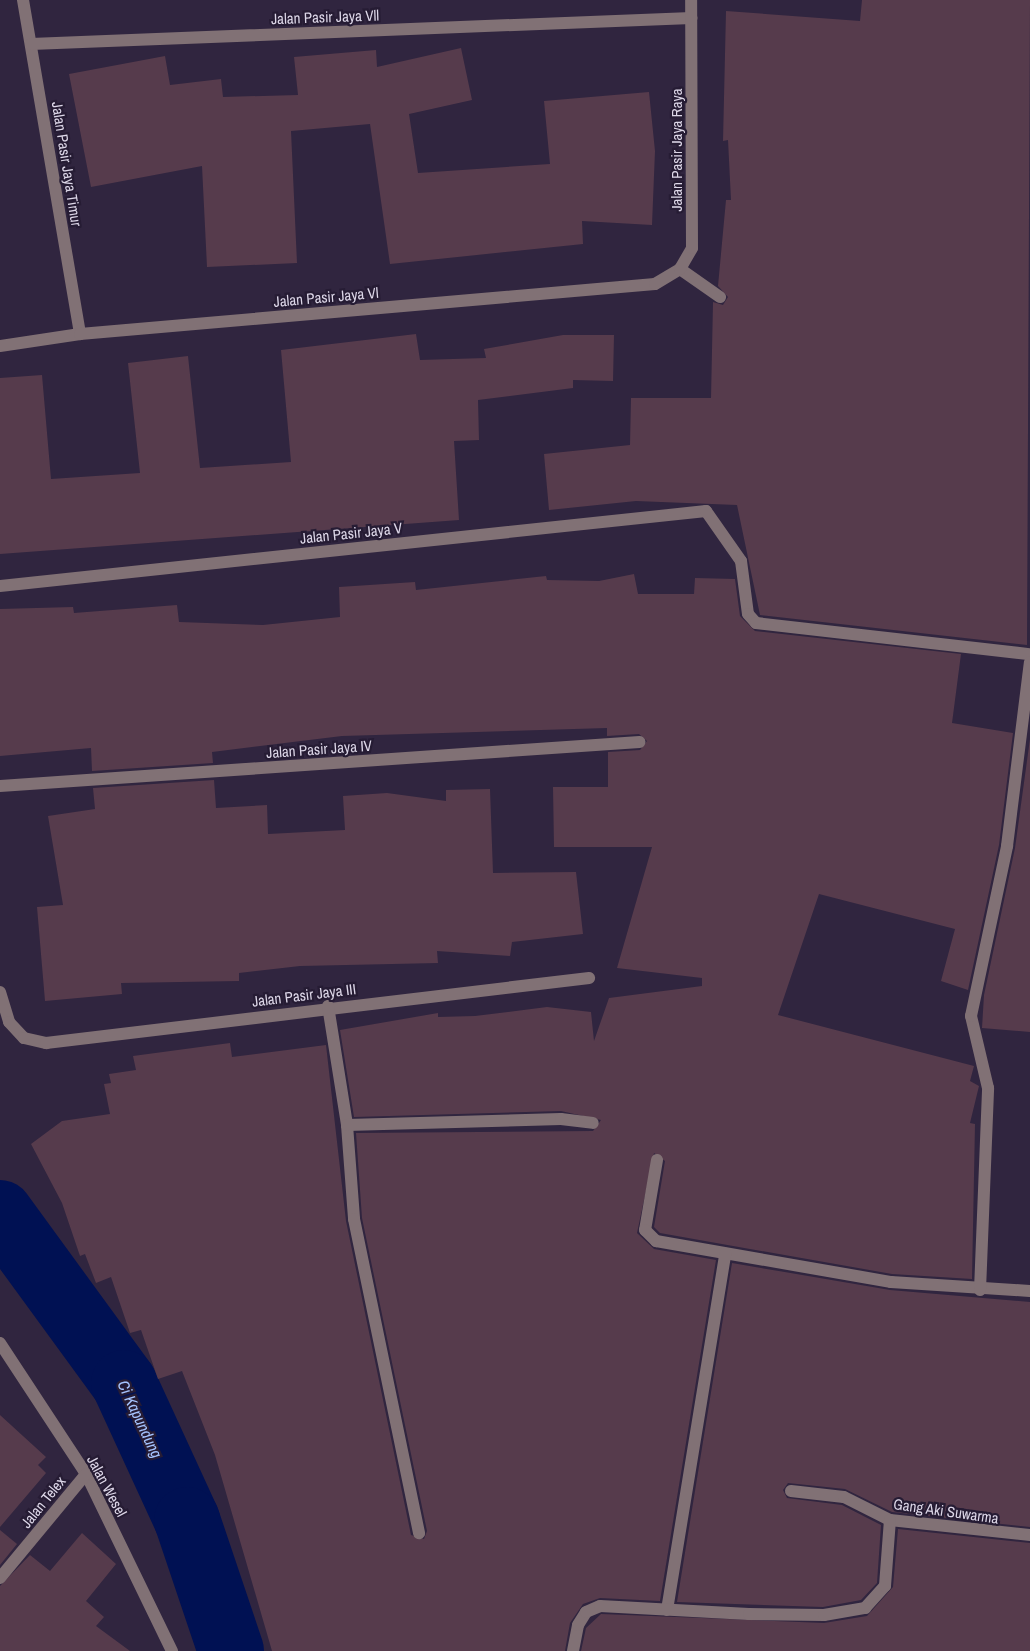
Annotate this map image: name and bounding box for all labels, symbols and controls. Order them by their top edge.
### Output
street label: Jalan Pasir Jaya Vll [271,6,379,28]
street label: Jalan Pasir Jaya Raya [668,88,686,212]
street label: Jalan Pasir Jaya Timur [48,100,86,228]
street label: Jalan Pasir Jaya Vl [273,283,379,311]
street label: Jalan Pasir Jaya V [299,519,403,547]
street label: Jalan Pasir Jaya IV [266,736,372,762]
street label: Jalan Pasir Jaya III [251,980,357,1010]
water label: Ci Kapundung [114,1377,166,1461]
street label: Jalan Wesel [83,1452,131,1520]
street label: Jalan Telex [17,1472,69,1532]
street label: Gang Aki Suwarma [892,1495,1000,1527]

